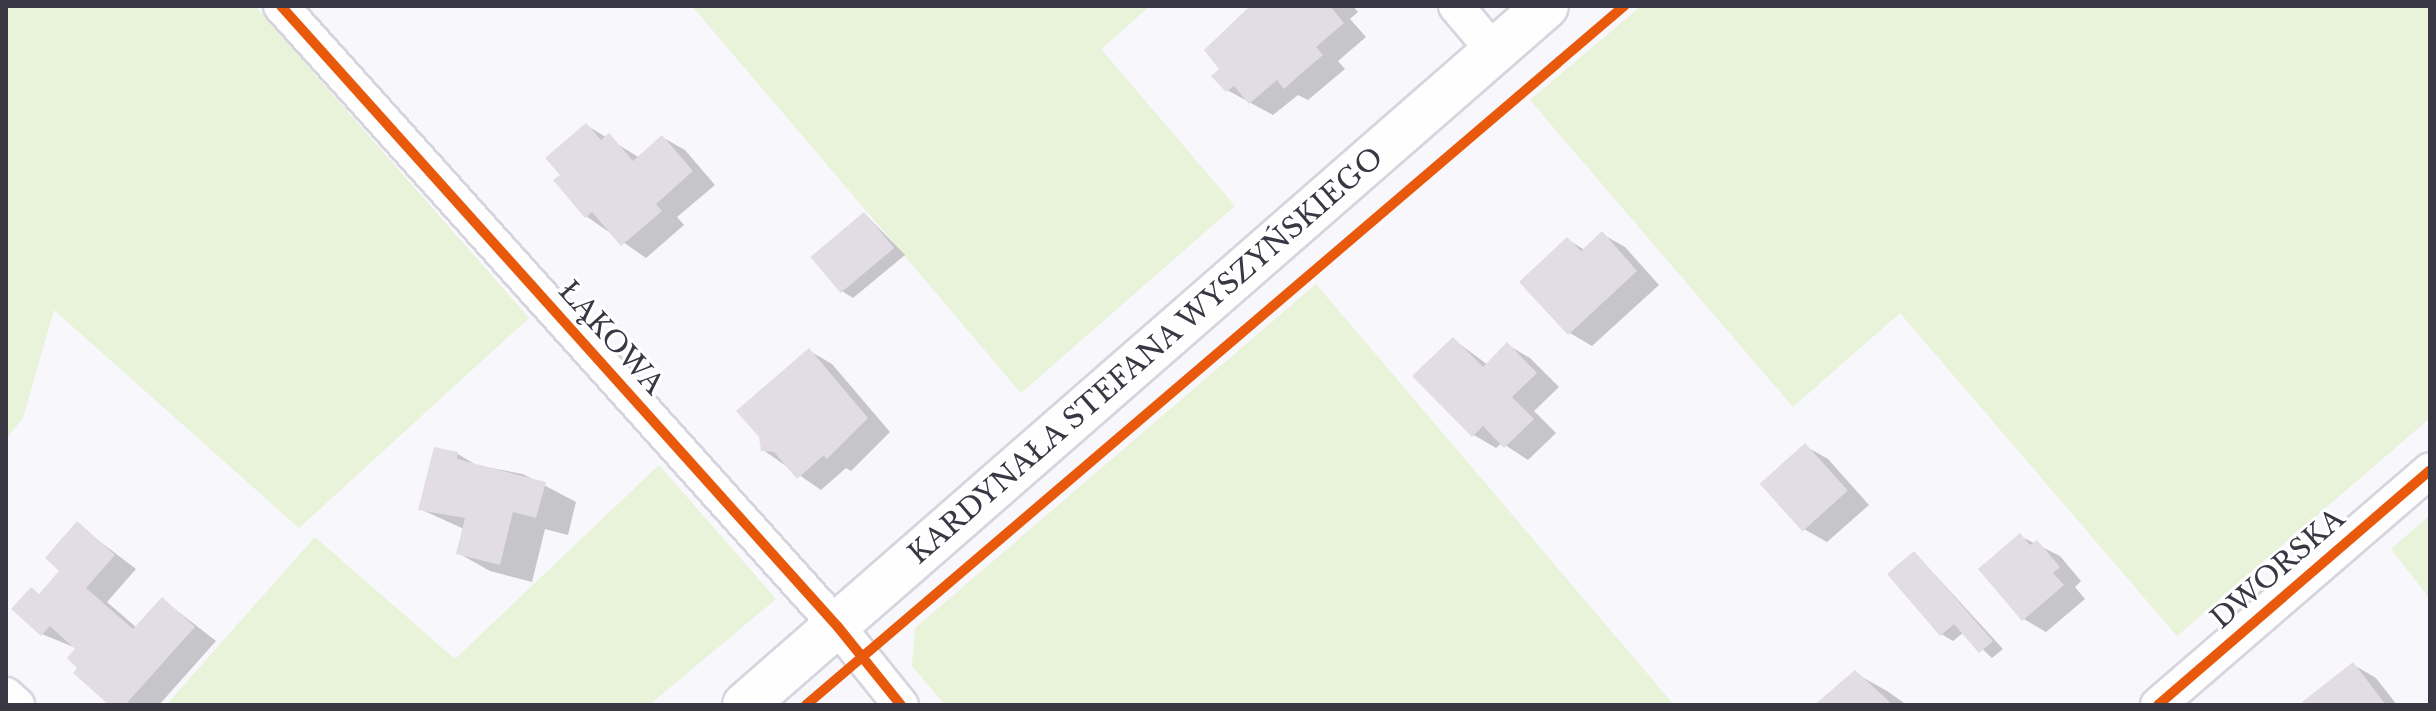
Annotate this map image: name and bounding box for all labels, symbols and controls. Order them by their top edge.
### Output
street label: KARDYNAŁA STEFANA WYSZYŃSKIEGO [901,140,1391,572]
street label: ŁĄKOWA [551,274,671,402]
street label: DWORSKA [2204,502,2352,636]

